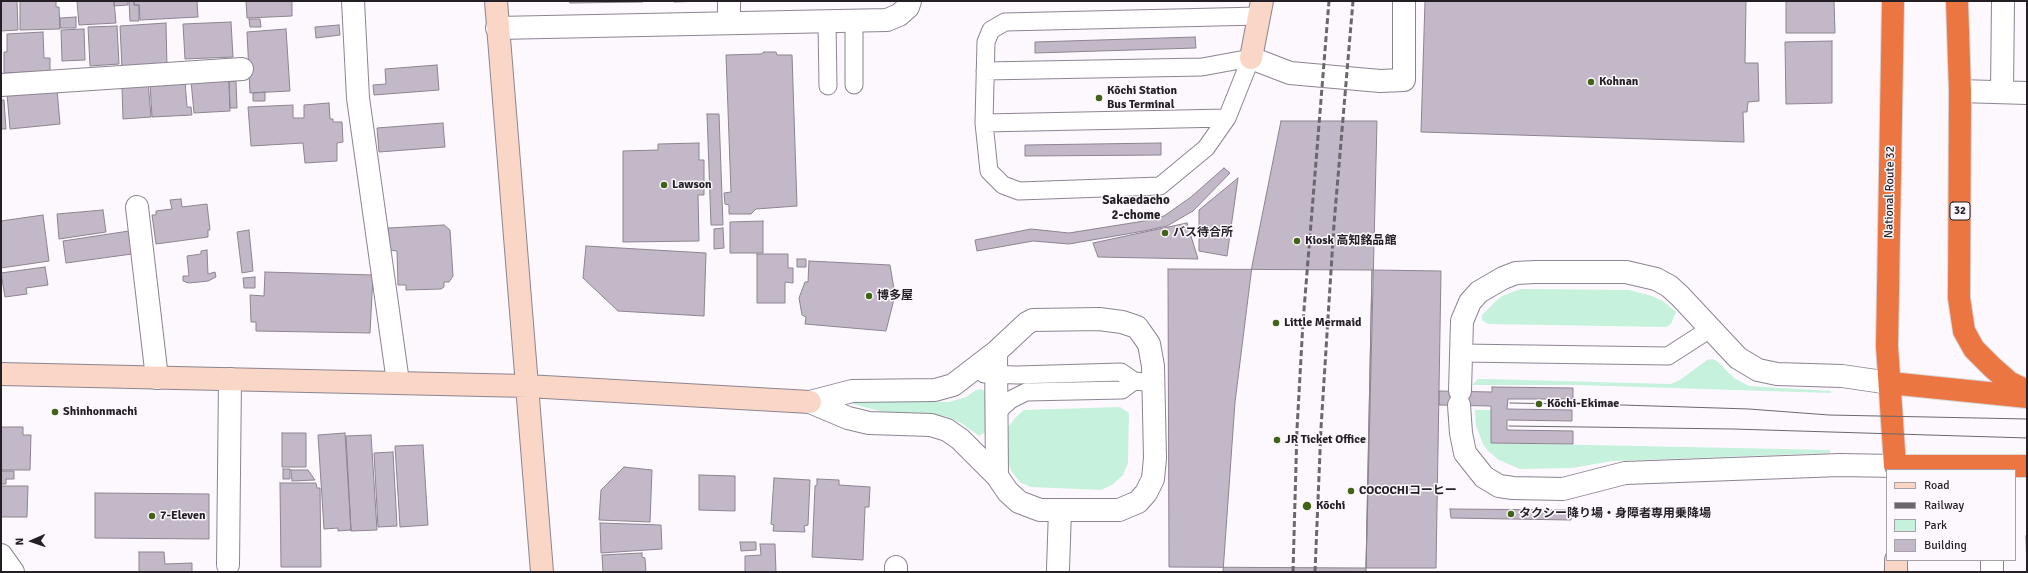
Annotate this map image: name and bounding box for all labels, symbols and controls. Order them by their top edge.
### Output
place label: Kohnan [1599,75,1638,89]
marker: Kohnan [1586,77,1596,87]
place label: Kōchi Station Bus Terminal [1107,84,1177,112]
marker: Kōchi Station Bus Terminal [1094,93,1104,103]
street label: National Route 32 [1882,146,1898,238]
place label: Lawson [672,178,712,192]
marker: Lawson [659,180,669,190]
district label: Sakaedacho 2-chome [1102,193,1170,224]
road number: 32 [1950,202,1970,220]
place label: バス待合所 [1173,226,1233,240]
marker: バス待合所 [1160,228,1170,238]
place label: Kiosk 高知銘品館 [1305,234,1397,248]
marker: Kiosk 高知銘品館 [1292,236,1302,246]
place label: 博多屋 [877,289,913,303]
marker: 博多屋 [864,291,874,301]
place label: Little Mermaid [1284,316,1362,330]
marker: Little Mermaid [1271,318,1281,328]
place label: Kōchi-Ekimae [1547,397,1619,411]
marker: Kōchi-Ekimae [1534,399,1544,409]
place label: Shinhonmachi [63,405,137,419]
marker: Shinhonmachi [50,407,60,417]
place label: JR Ticket Office [1285,433,1366,447]
marker: JR Ticket Office [1272,435,1282,445]
legend [1886,469,2016,561]
text: Road [1924,478,1950,493]
place label: COCOCHIコーヒー [1359,484,1457,498]
marker: COCOCHIコーヒー [1346,486,1356,496]
text: Railway [1924,498,1964,513]
place label: Kōchi [1316,499,1345,513]
marker: Kōchi [1301,500,1313,512]
place label: タクシー降り場・身障者専用乗降場 [1519,507,1711,521]
place label: 7-Eleven [160,509,206,523]
marker: タクシー降り場・身障者専用乗降場 [1506,509,1516,519]
marker: 7-Eleven [147,511,157,521]
text: Park [1924,518,1947,533]
north arrow [12,521,52,561]
text: N [13,537,26,545]
text: Building [1924,538,1967,553]

